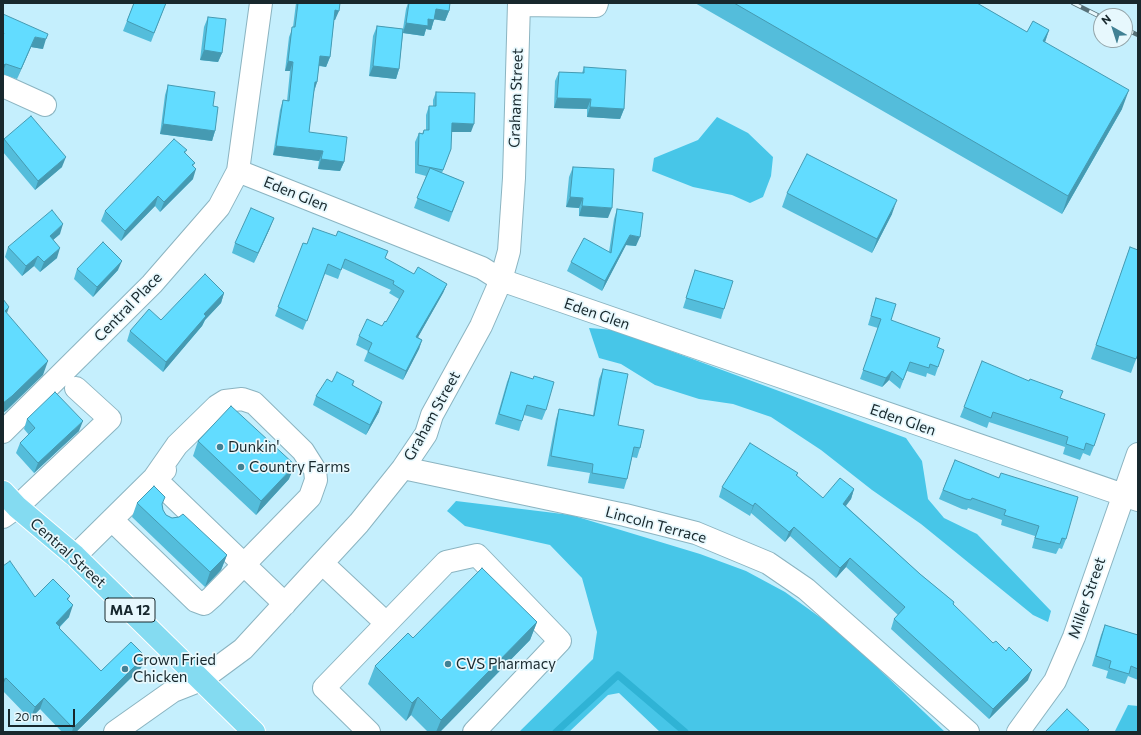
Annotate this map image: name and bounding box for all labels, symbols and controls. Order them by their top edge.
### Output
north arrow [1093,8,1133,48]
text: N [1098,11,1113,27]
street label: Graham Street [505,48,527,148]
street label: Eden Glen [261,173,331,215]
street label: Central Place [90,268,166,346]
street label: Eden Glen [562,294,632,334]
street label: Graham Street [400,368,464,464]
street label: Eden Glen [868,400,938,440]
place label: Dunkin' [228,438,280,456]
marker: Dunkin' [215,442,225,452]
place label: Country Farms [249,458,350,476]
marker: Country Farms [236,462,246,472]
street label: Lincoln Terrace [603,503,709,547]
street label: Central Street [26,514,110,592]
street label: Miller Street [1065,555,1109,641]
road number: MA 12 [105,598,155,622]
place label: Crown Fried Chicken [133,651,216,686]
place label: CVS Pharmacy [456,655,556,673]
marker: CVS Pharmacy [443,659,453,669]
marker: Crown Fried Chicken [120,664,130,674]
scale bar [10,701,77,727]
text: 20 m [15,709,42,723]

